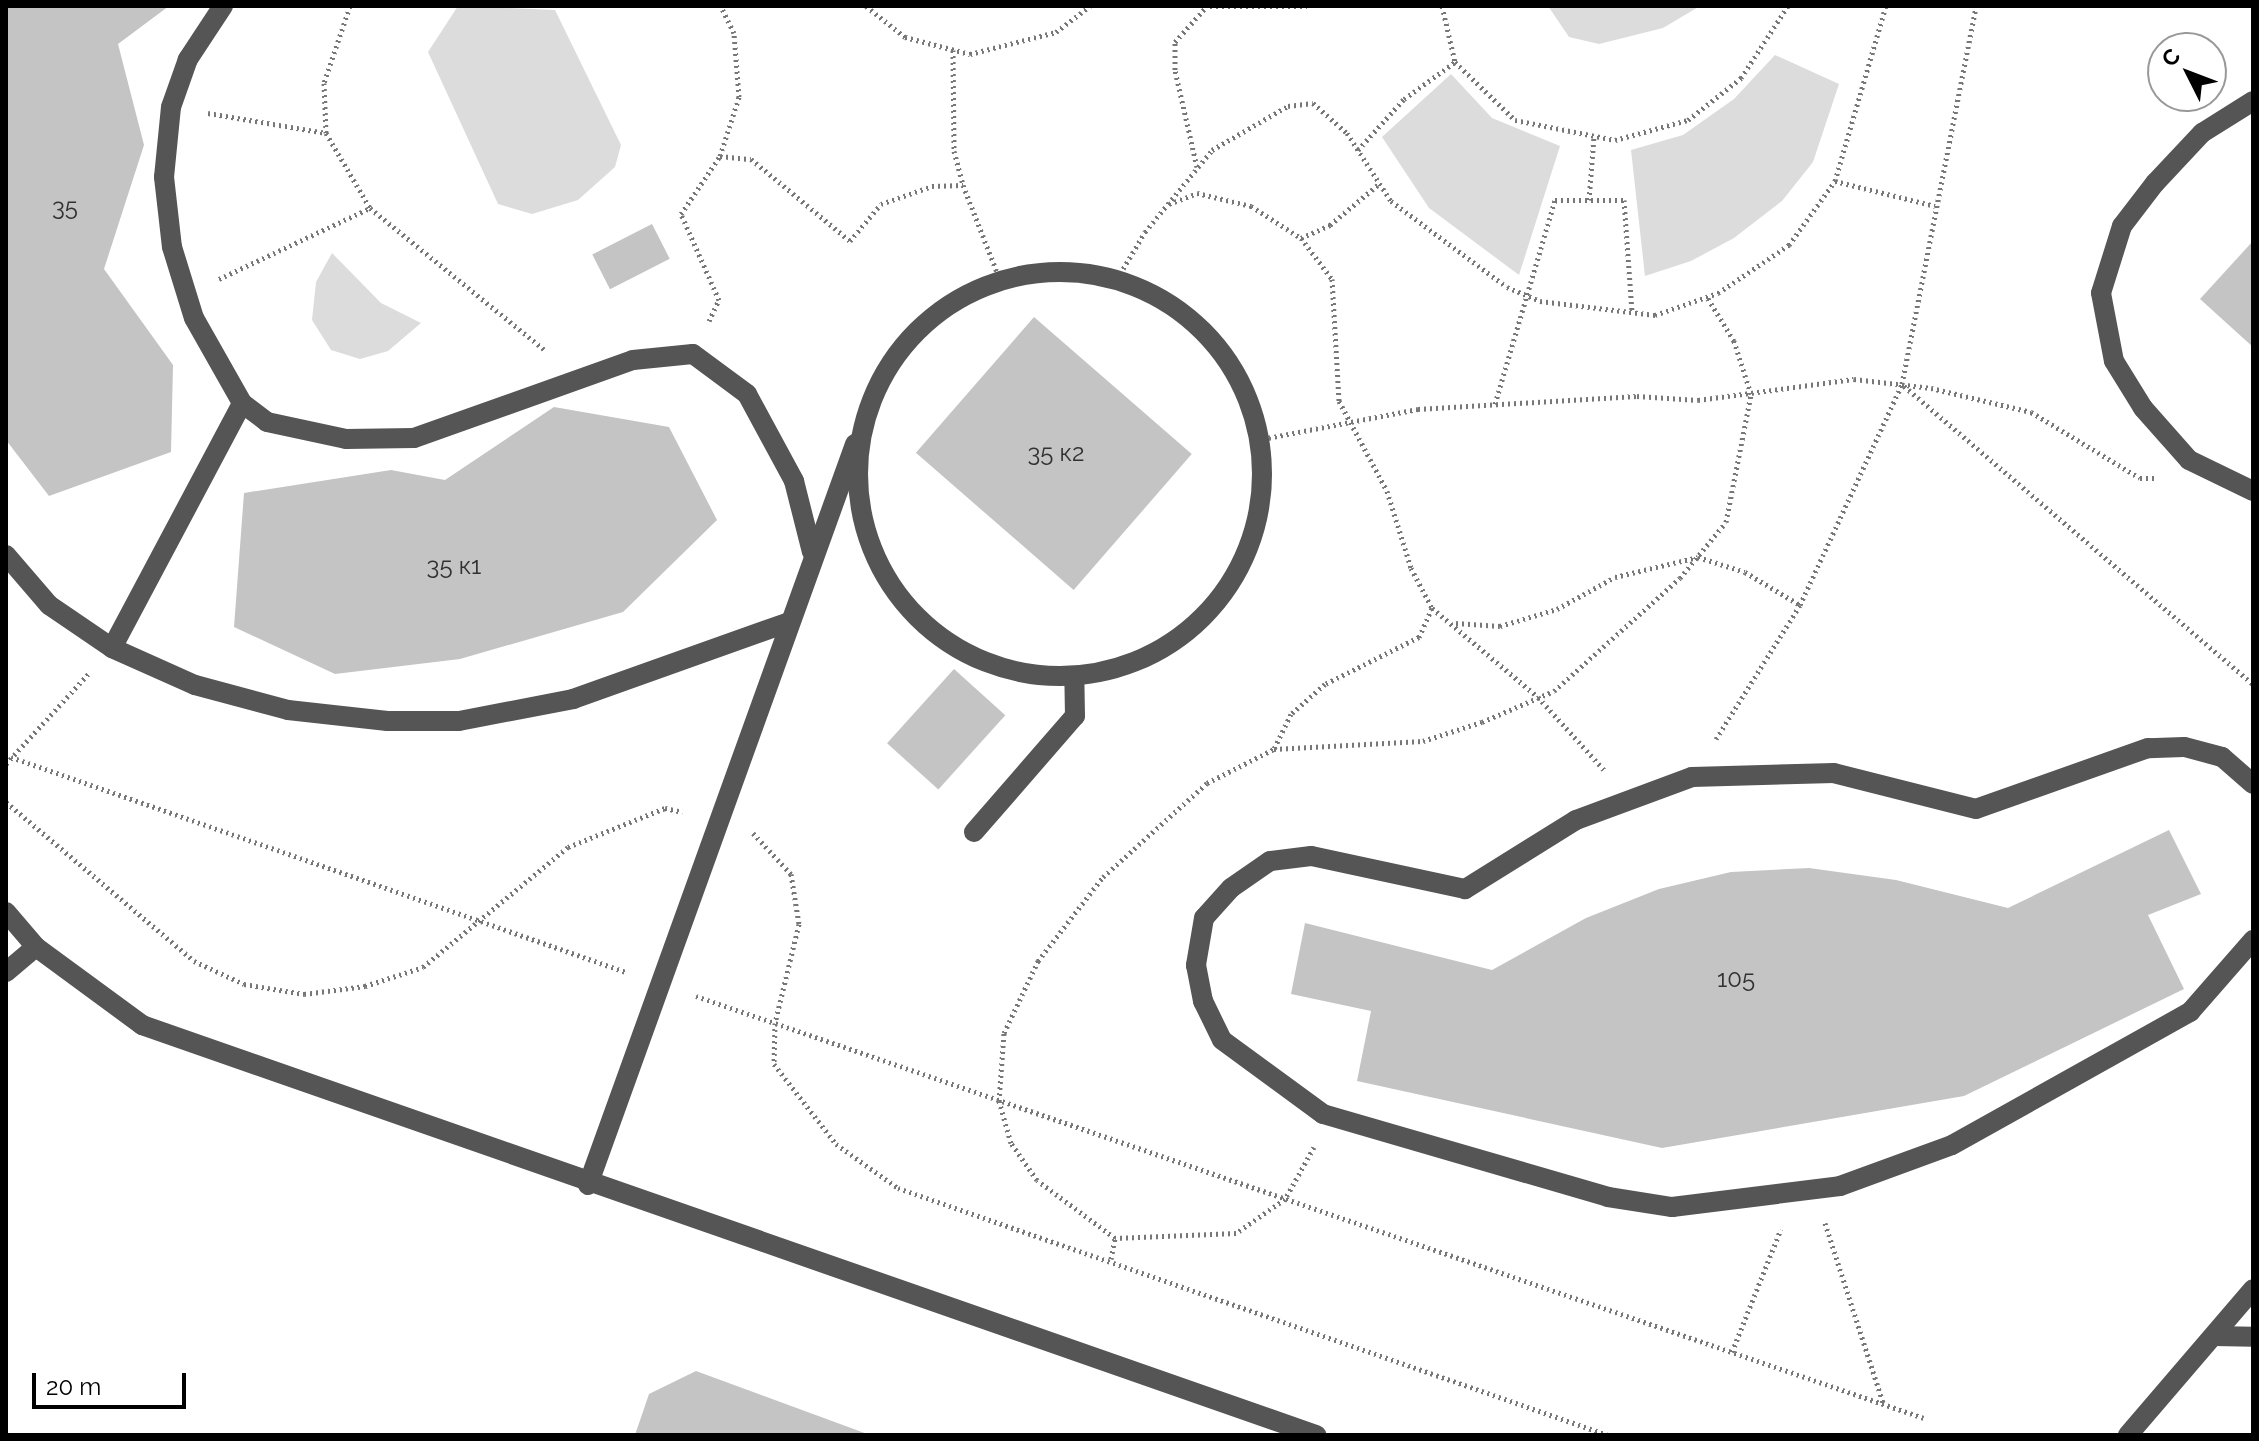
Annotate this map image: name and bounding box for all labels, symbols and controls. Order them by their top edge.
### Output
north arrow [2147,32,2227,112]
text: С [2156,43,2185,72]
house number: 35 [52,193,78,221]
house number: 35 к2 [1028,439,1084,467]
house number: 35 к1 [427,552,481,580]
house number: 105 [1717,965,1755,993]
scale bar [36,1357,190,1407]
text: 20 m [46,1372,101,1401]

